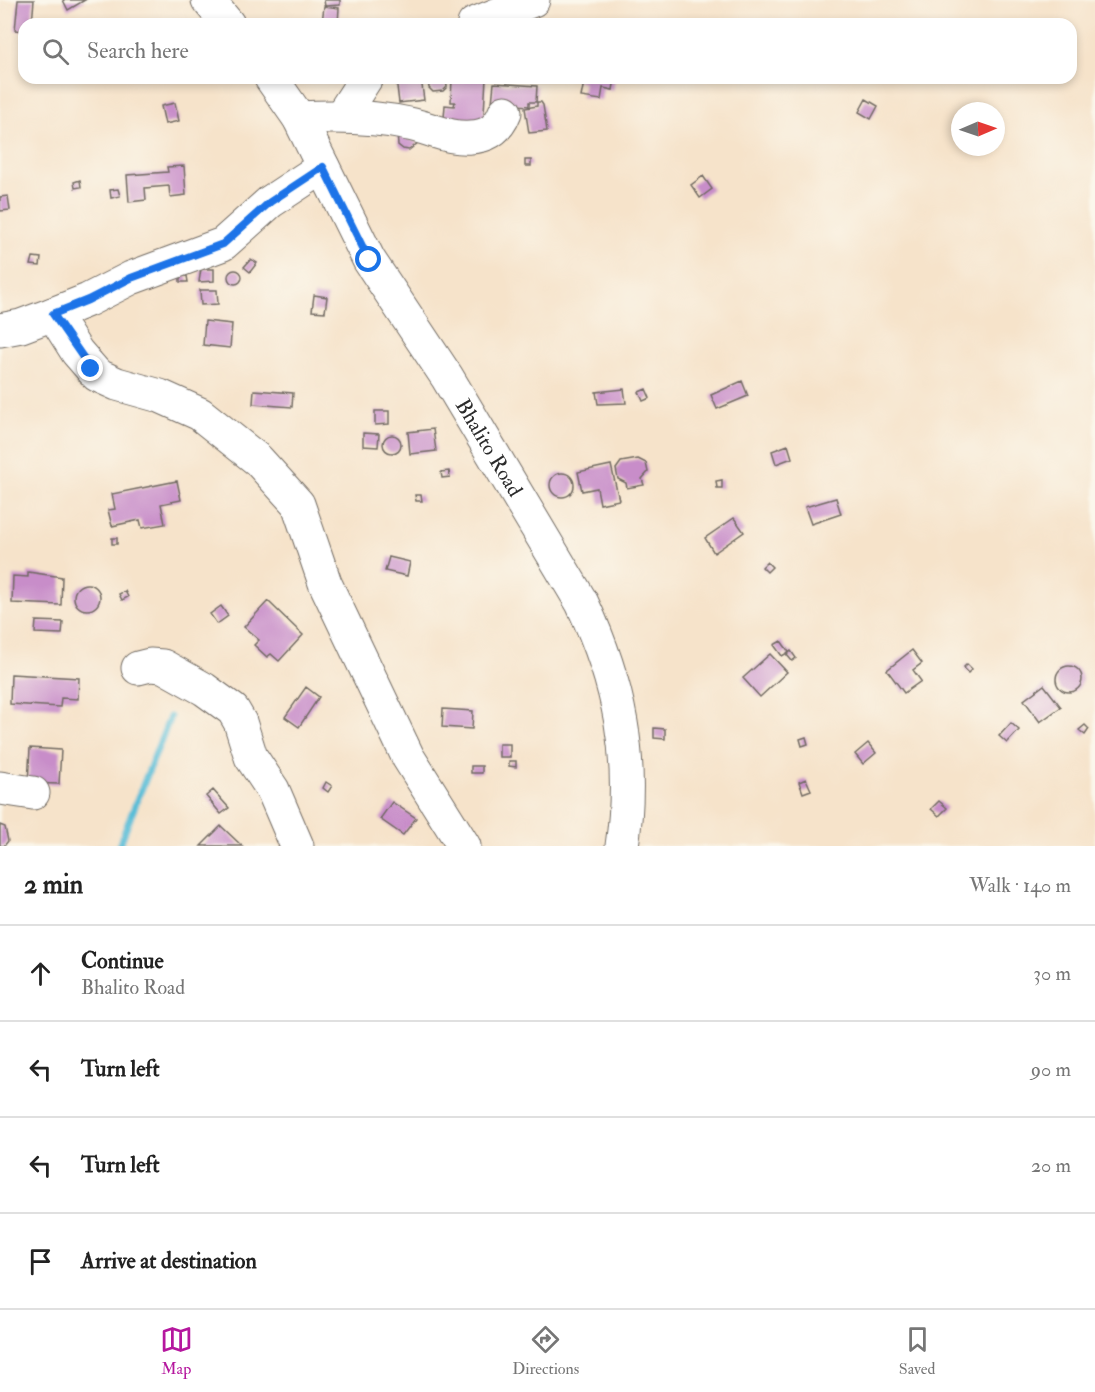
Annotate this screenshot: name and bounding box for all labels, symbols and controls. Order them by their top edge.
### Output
search box [18,18,1077,84]
icon: search [39,35,72,68]
text: Search here [87,37,189,65]
north arrow [951,102,1005,156]
route start [355,246,381,272]
route end [77,355,103,381]
street label: Bhalito Road [450,394,529,502]
text: 2 min [24,869,83,901]
text: Walk · 140 m [969,873,1071,898]
text: Continue [81,947,164,975]
icon: ahead [24,957,57,990]
text: 30 m [1033,961,1071,986]
text: Bhalito Road [81,975,185,1000]
icon: left [24,1053,57,1086]
text: Turn left [81,1055,160,1083]
text: 90 m [1031,1057,1071,1082]
icon: left [24,1149,57,1182]
text: Turn left [81,1151,160,1179]
text: 20 m [1031,1153,1071,1178]
icon: arrive [24,1245,57,1278]
text: Arrive at destination [81,1247,257,1275]
tab: Map [160,1323,193,1379]
tab: Directions [512,1323,579,1379]
tab: Saved [899,1323,935,1379]

